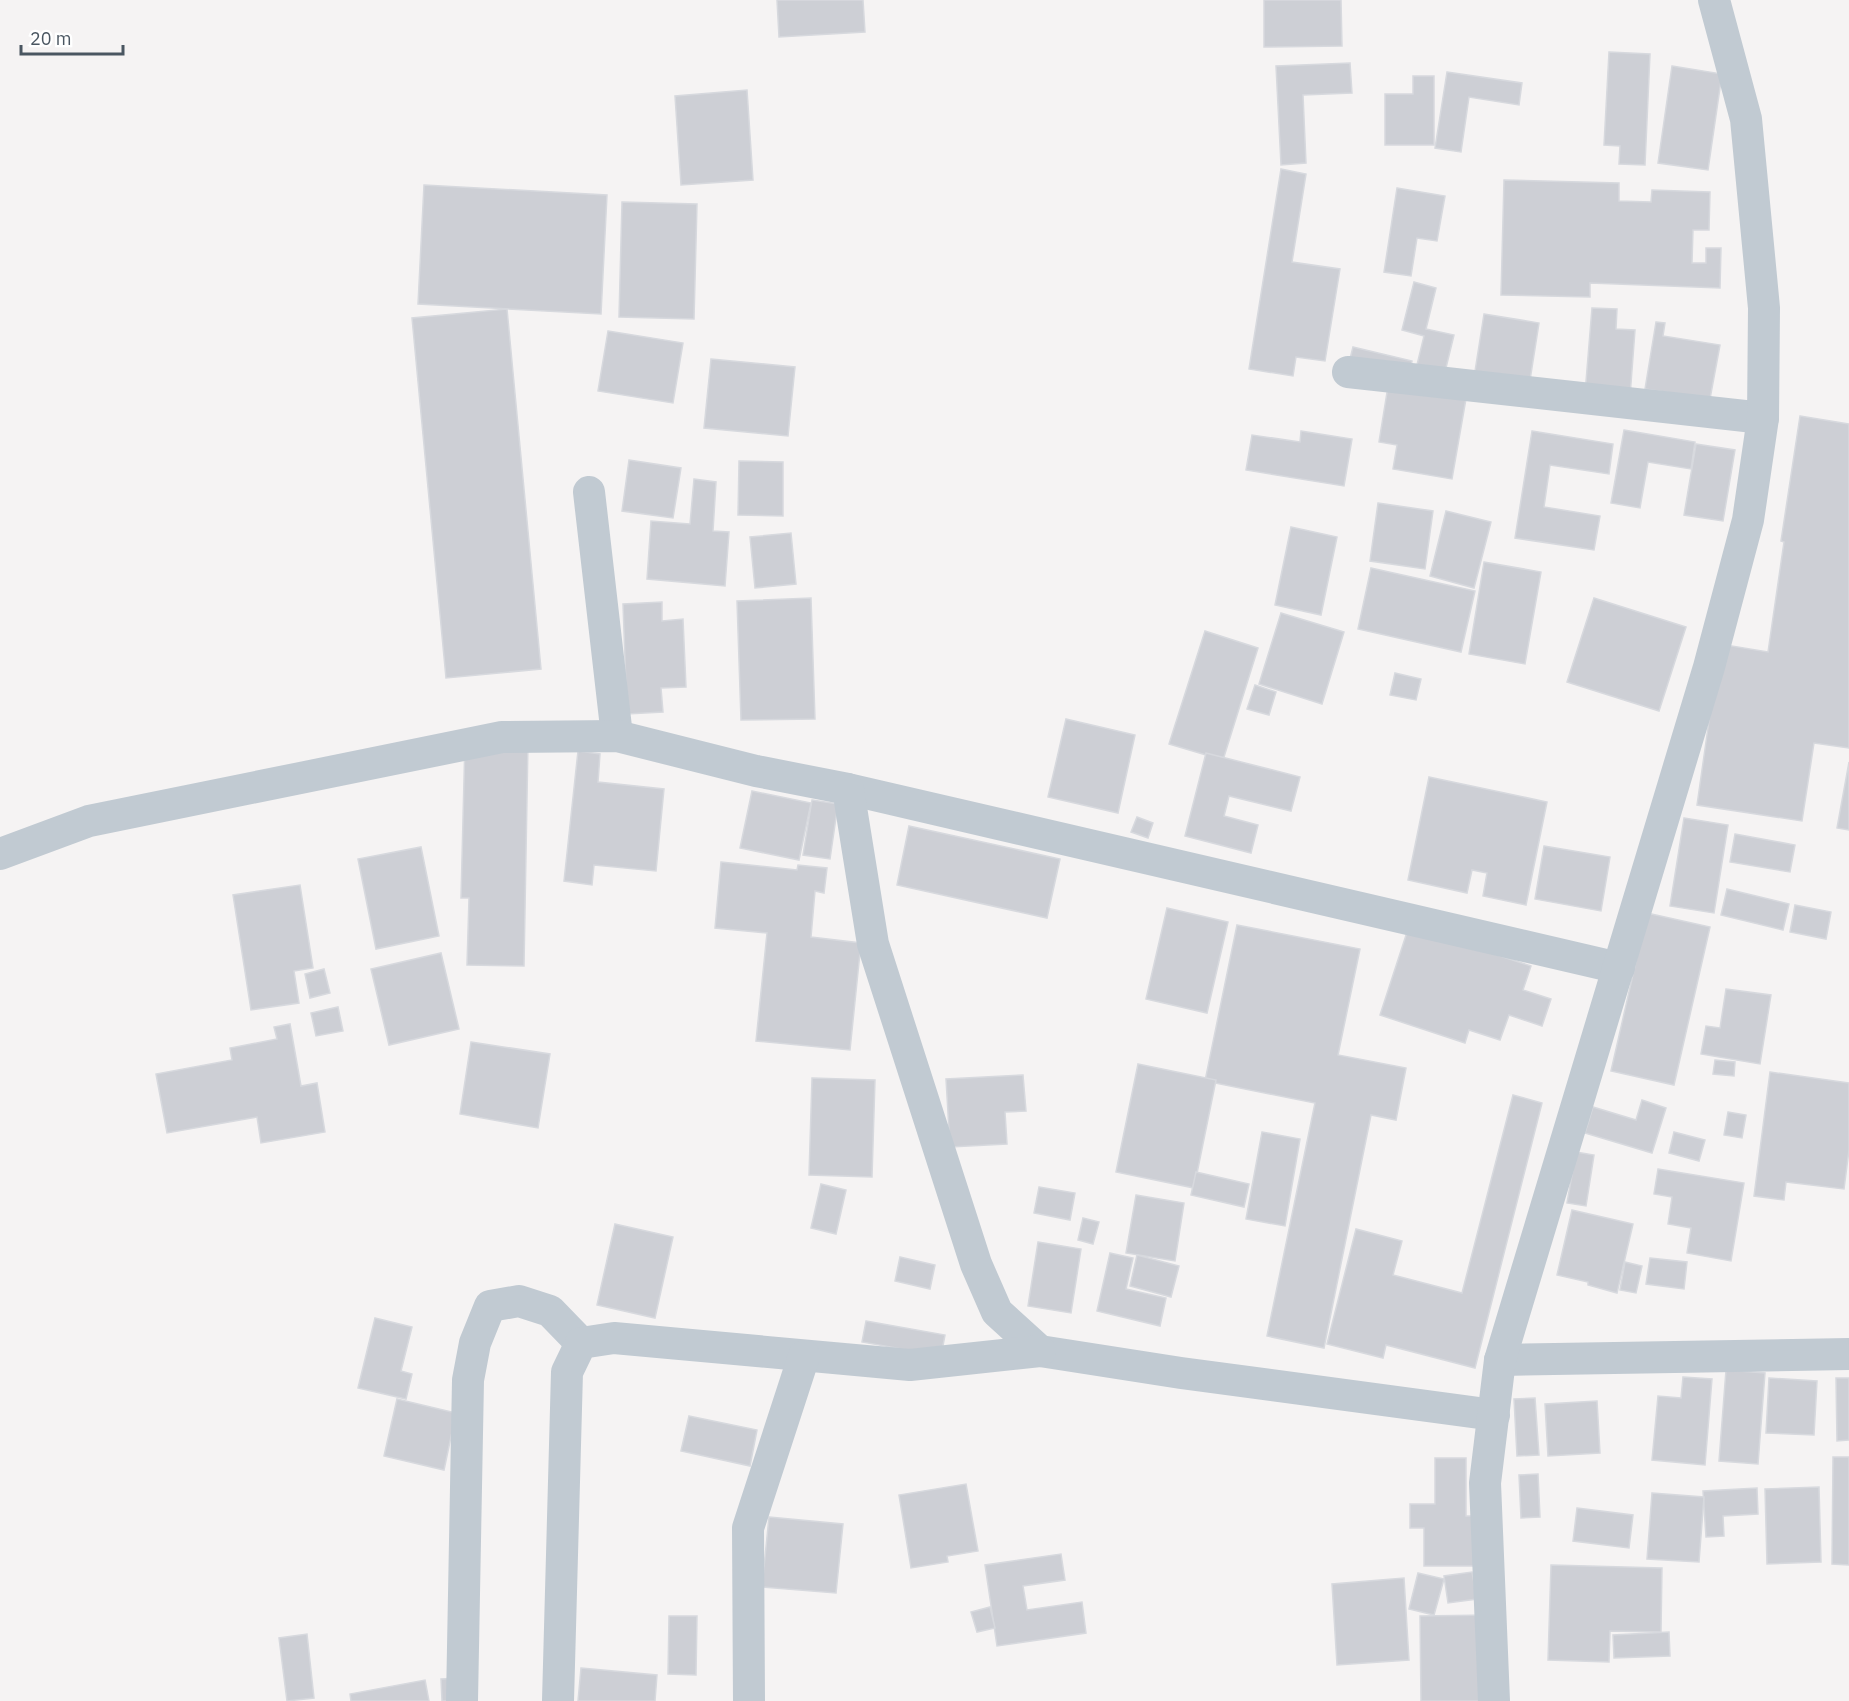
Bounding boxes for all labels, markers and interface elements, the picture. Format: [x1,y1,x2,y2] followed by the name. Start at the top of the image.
[21,18,123,56] scale bar
[30,27,72,50] text: 20 m

